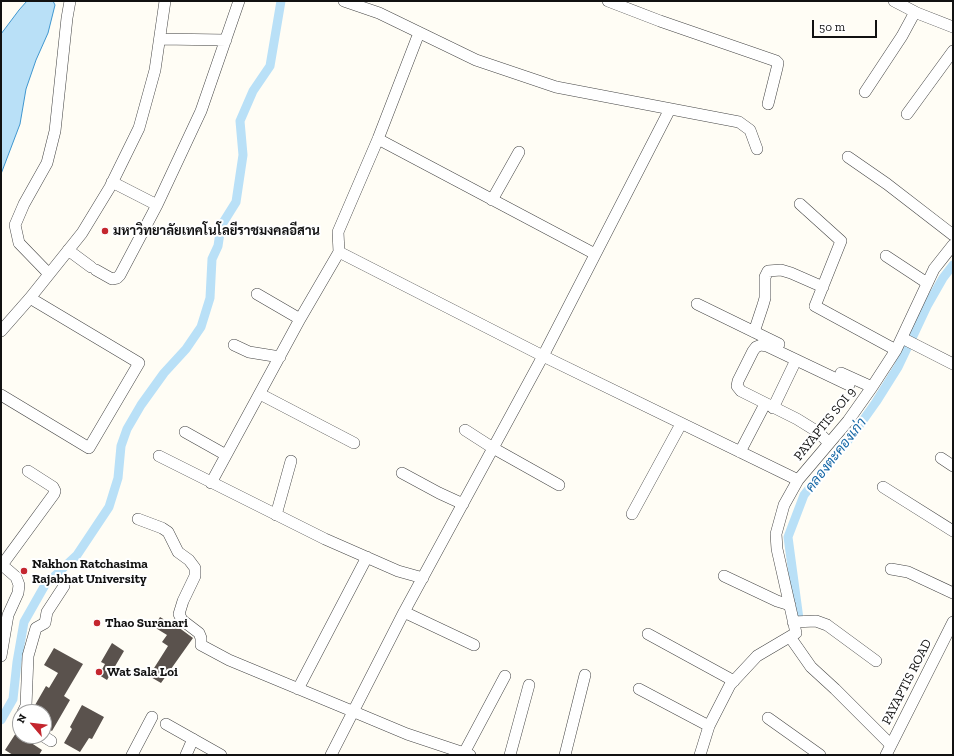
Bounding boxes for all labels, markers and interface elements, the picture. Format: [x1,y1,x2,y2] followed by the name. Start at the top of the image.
[814,12,879,38] scale bar
[819,20,845,34] text: 50 m
[113,223,320,239] place label: มหาวิทยาลัยเทคโนโลยีราชมงคลอีสาน
[100,226,110,236] marker: มหาวิทยาลัยเทคโนโลยีราชมงคลอีสาน
[791,384,859,464] street label: PAYAPTIS SOI 9
[802,415,870,495] water label: คลองตะคองเก่า
[32,556,148,587] place label: Nakhon Ratchasima Rajabhat University
[19,566,29,576] marker: Nakhon Ratchasima Rajabhat University
[105,615,188,631] place label: Thao Suranari
[92,618,102,628] marker: Thao Suranari
[879,637,935,727] street label: PAYAPTIS ROAD
[107,664,178,680] place label: Wat Sala Loi
[94,667,104,677] marker: Wat Sala Loi
[12,704,52,744] north arrow
[14,712,30,725] text: N

